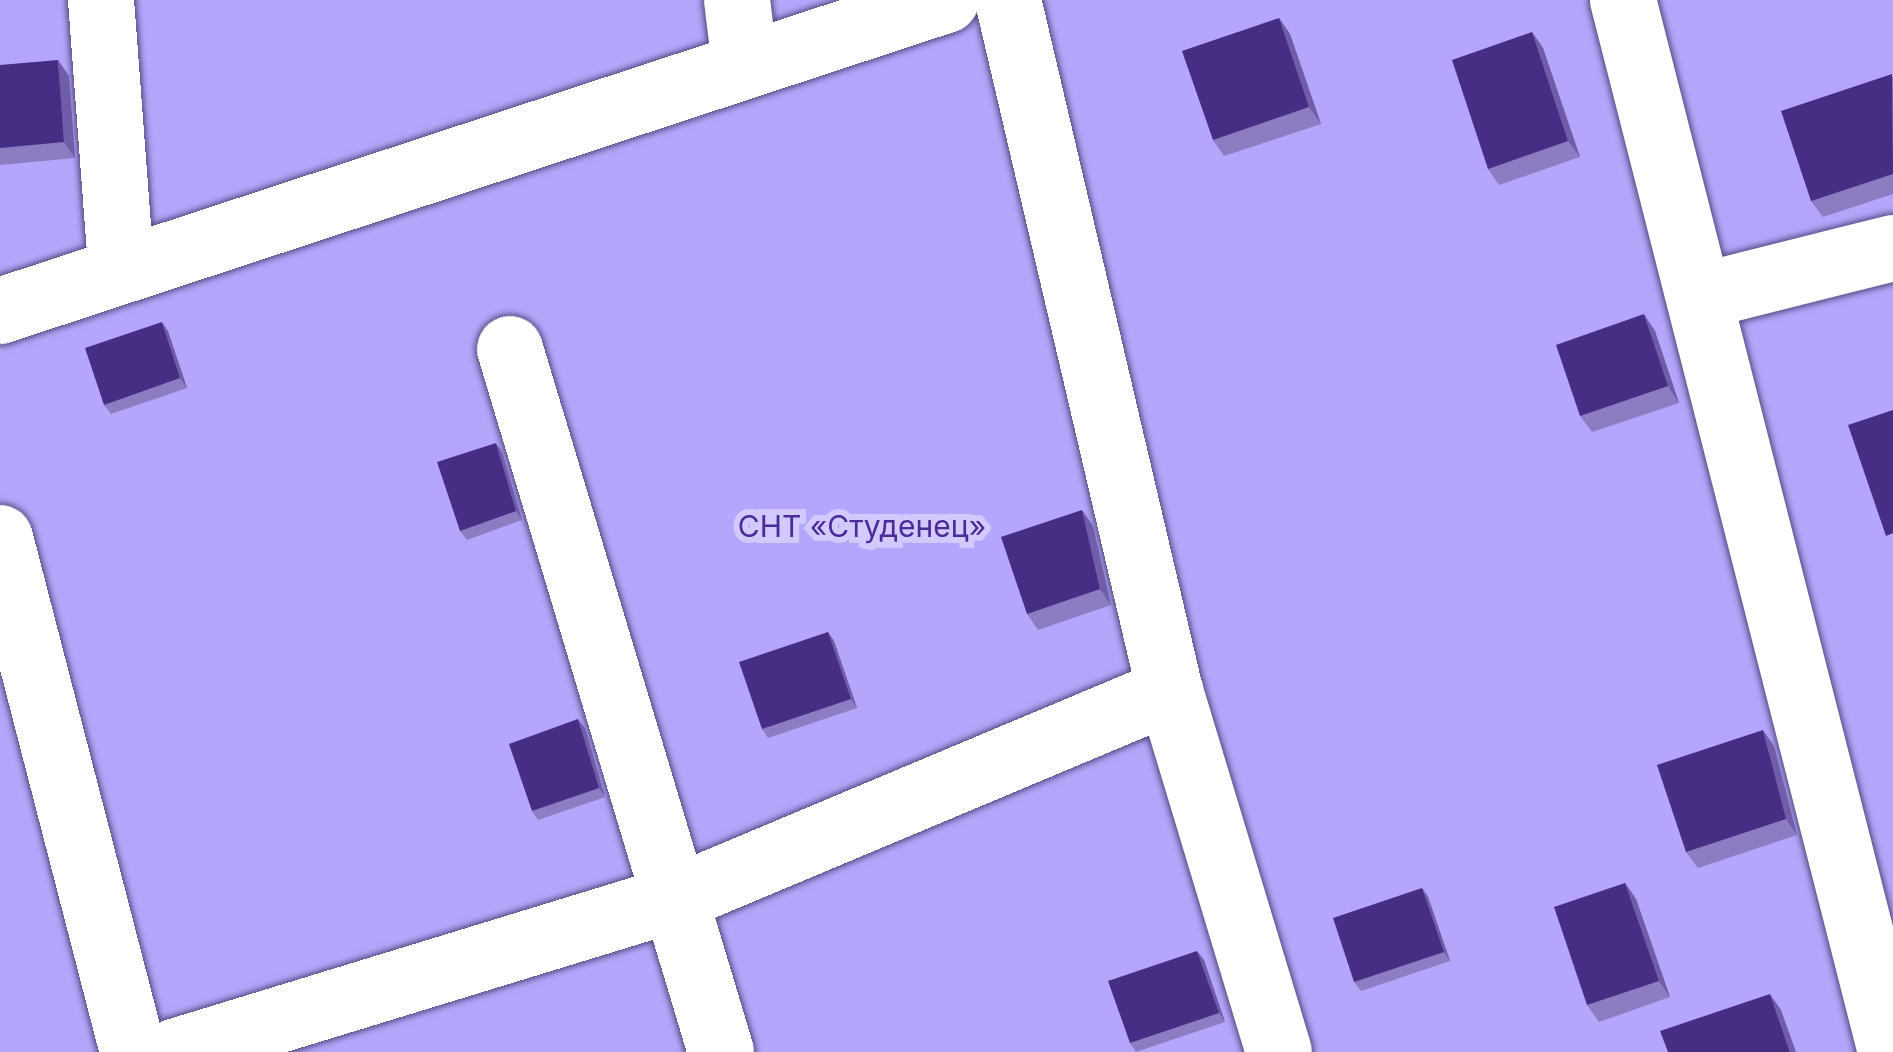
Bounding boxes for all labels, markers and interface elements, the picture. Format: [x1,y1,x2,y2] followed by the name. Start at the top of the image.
[738,508,986,544] park label: СНТ «Студенец»

